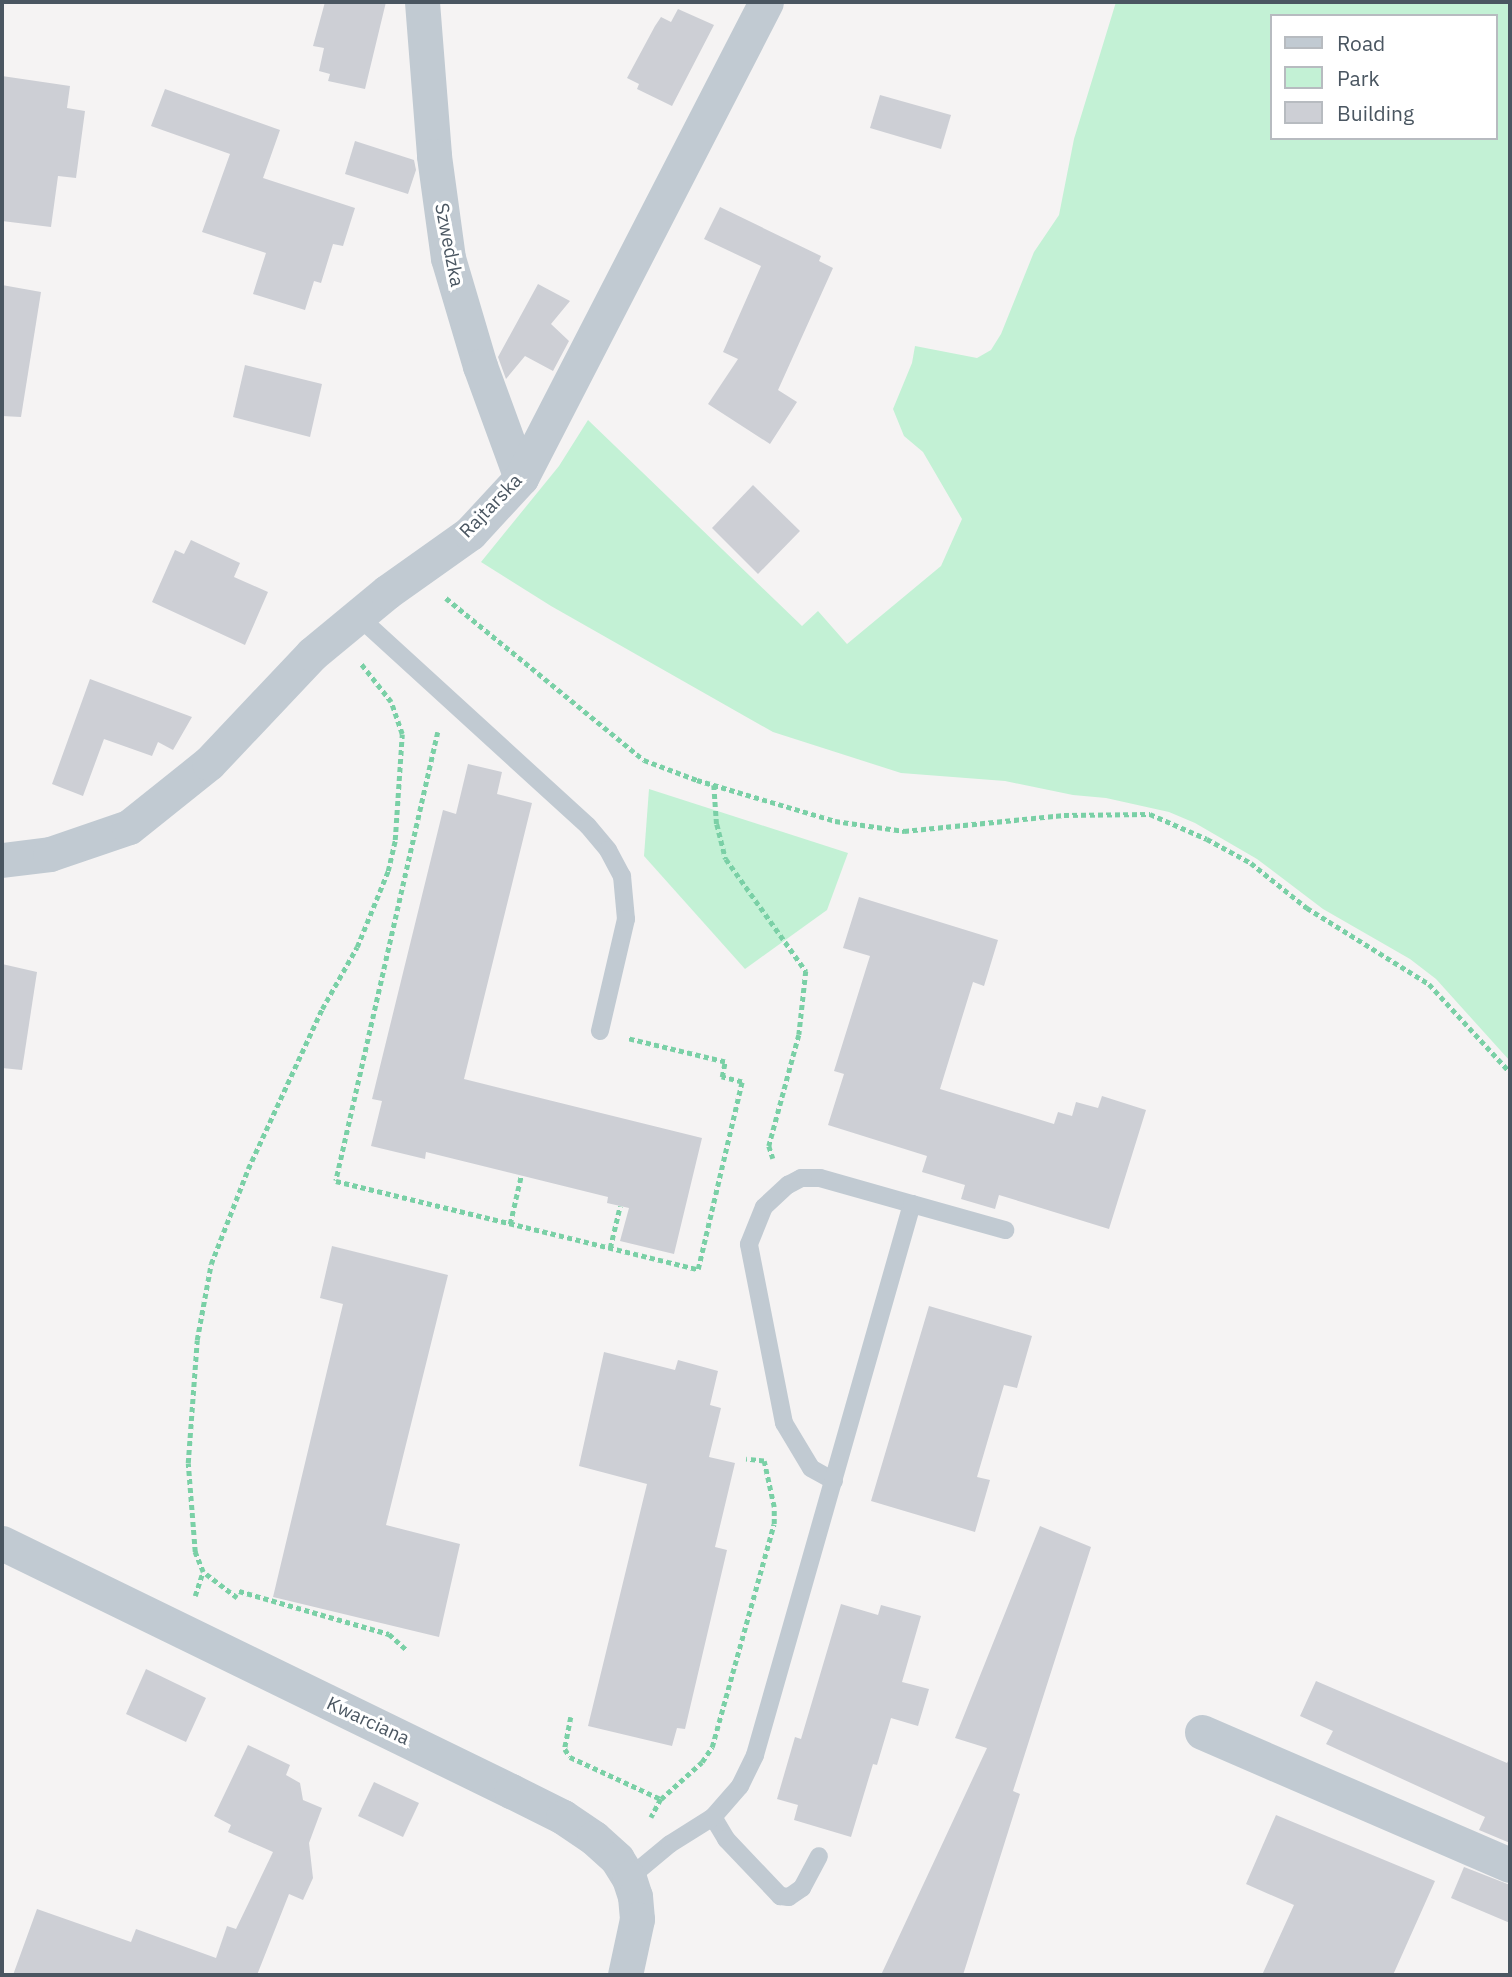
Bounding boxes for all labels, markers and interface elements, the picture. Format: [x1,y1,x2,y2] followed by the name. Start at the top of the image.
[1270,14,1498,140] legend
[1337,29,1385,57] text: Road
[1337,64,1380,92] text: Park
[1337,99,1414,127] text: Building
[430,201,468,289] street label: Szwedzka
[455,469,527,543] street label: Rajtarska
[323,1692,413,1750] street label: Kwarciana

